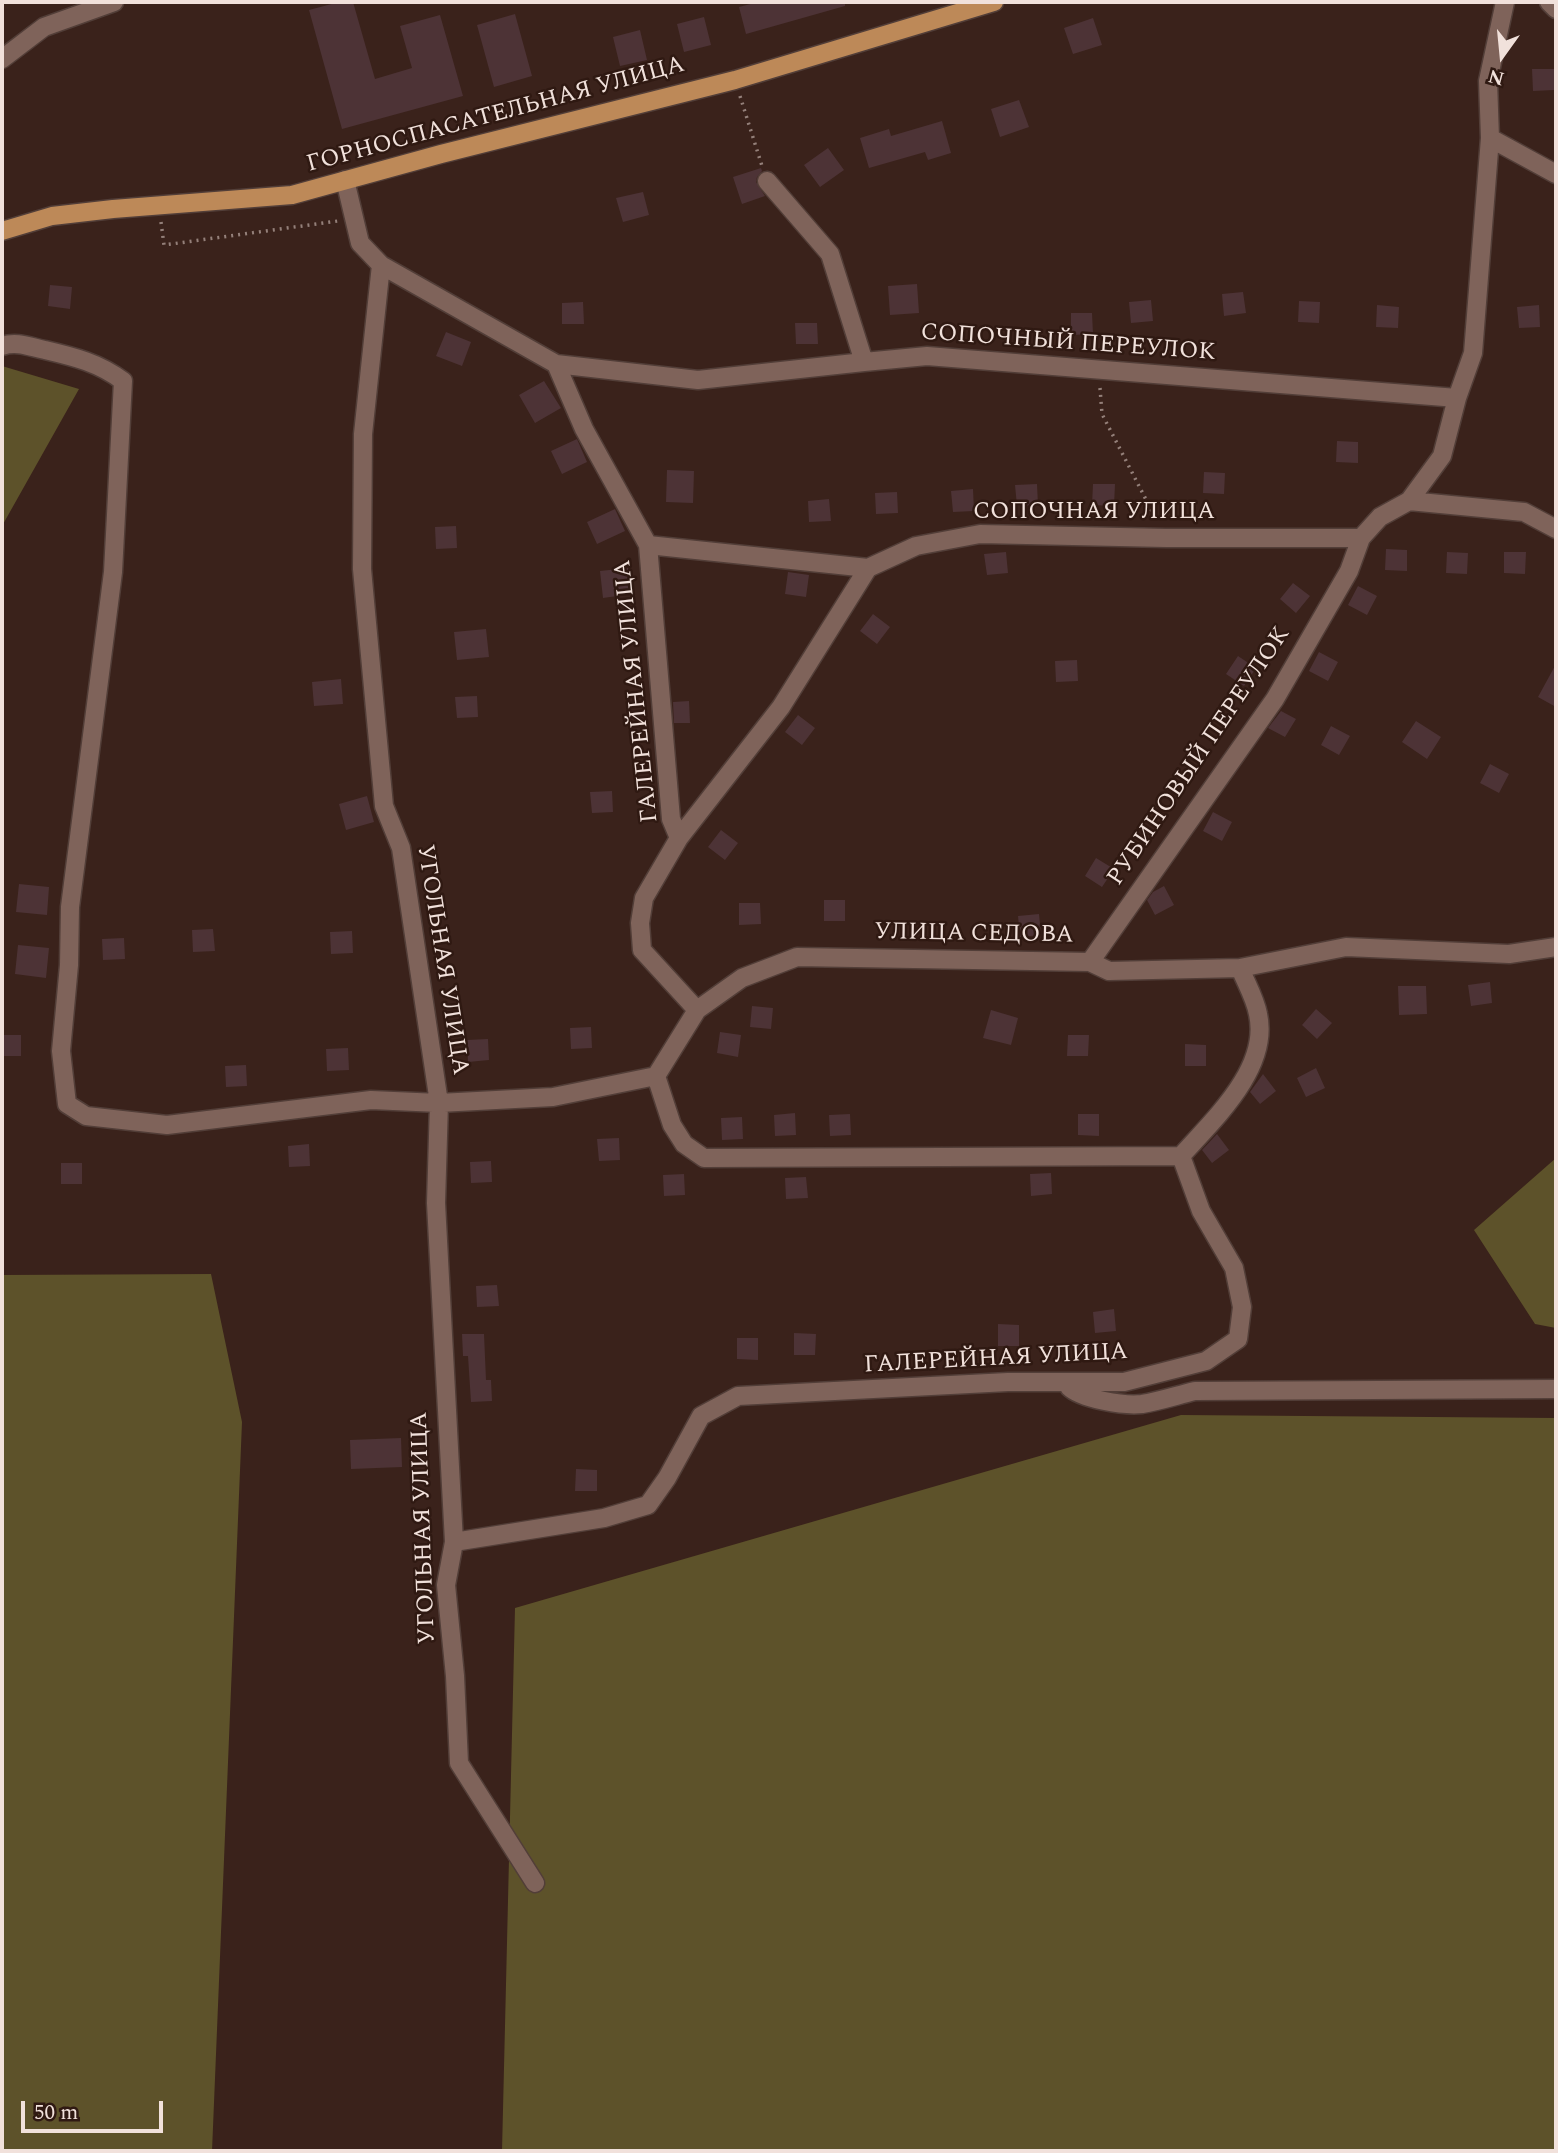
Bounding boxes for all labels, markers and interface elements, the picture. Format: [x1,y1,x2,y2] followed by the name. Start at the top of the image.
[1467,21,1537,91] north arrow
[304,52,688,180] street label: ГОРНОСПАСАТЕЛЬНАЯ УЛИЦА
[1485,61,1508,93] text: N
[920,319,1216,369] street label: СОПОЧНЫЙ ПЕРЕУЛОК
[973,499,1215,527] street label: СОПОЧНАЯ УЛИЦА
[610,558,666,824] street label: ГАЛЕРЕЙНАЯ УЛИЦА
[1103,622,1297,892] street label: РУБИНОВЫЙ ПЕРЕУЛОК
[409,843,473,1077] street label: УГОЛЬНАЯ УЛИЦА
[874,919,1074,951] street label: УЛИЦА СЕДОВА
[863,1339,1129,1381] street label: ГАЛЕРЕЙНАЯ УЛИЦА
[407,1411,443,1645] street label: УГОЛЬНАЯ УЛИЦА
[24,2086,166,2130] scale bar
[34,2097,78,2129] text: 50 m

